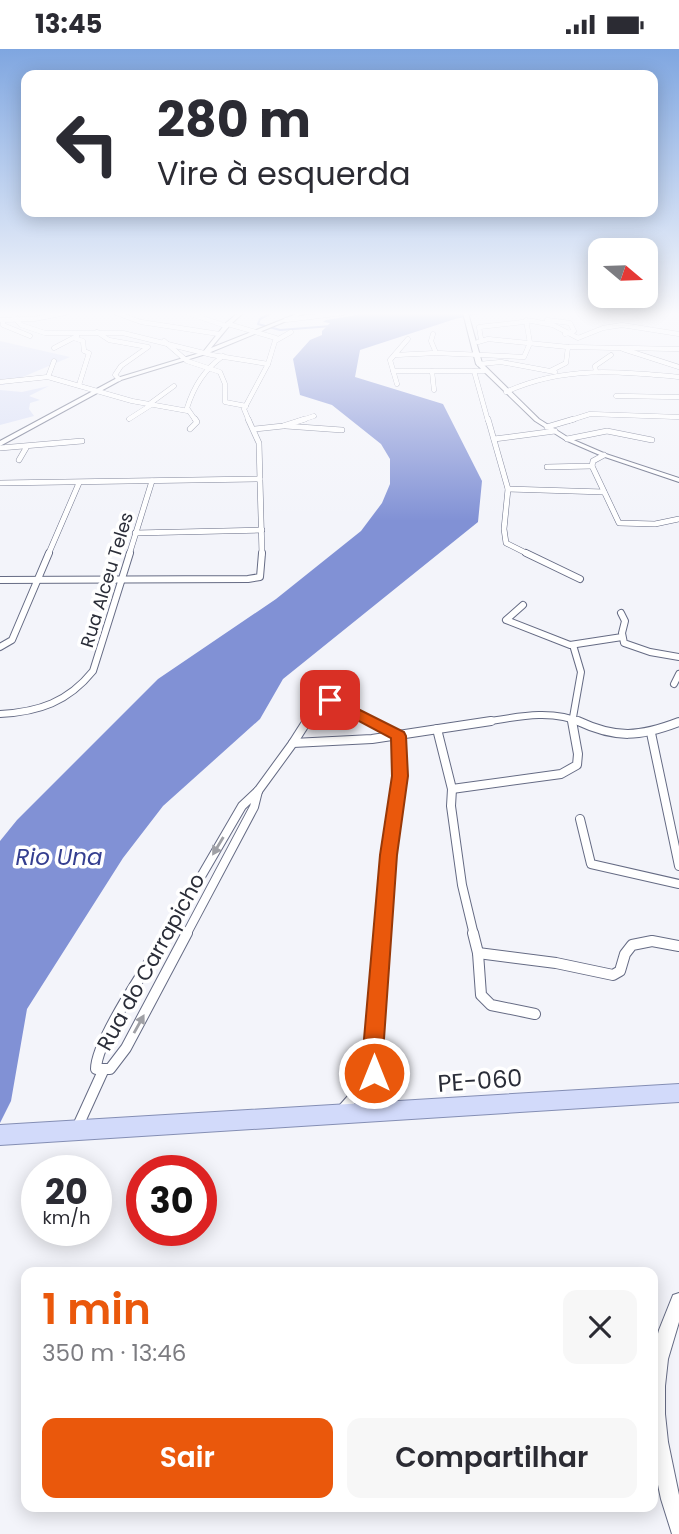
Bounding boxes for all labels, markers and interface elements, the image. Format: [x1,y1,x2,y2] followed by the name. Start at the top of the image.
[35,6,102,42] text: 13:45
[157,86,311,154] text: 280 m
[42,98,133,189] icon: left
[157,151,411,196] text: Vire à esquerda
[588,238,658,308] north arrow
[588,238,658,308] map controls
[74,509,139,651] street label: Rua Alceu Teles
[300,670,360,730] pin
[311,681,349,719] icon: arrive
[212,836,225,855] one-way arrow
[15,841,103,873] water label: Rio Una
[90,868,211,1056] street label: Rua do Carrapicho
[133,1015,145,1034] one-way arrow
[337,1036,411,1110] position arrow
[437,1061,523,1100] street label: PE-060
[126,1155,217,1246] speed limit sign: 30
[45,1167,88,1216] text: 20
[43,1205,90,1230] text: km/h
[42,1280,151,1339] text: 1 min
[563,1290,637,1364] button: close
[42,1337,186,1369] text: 350 m · 13:46
[42,1418,333,1498] button: Sair
[347,1418,637,1498] button: Compartilhar

